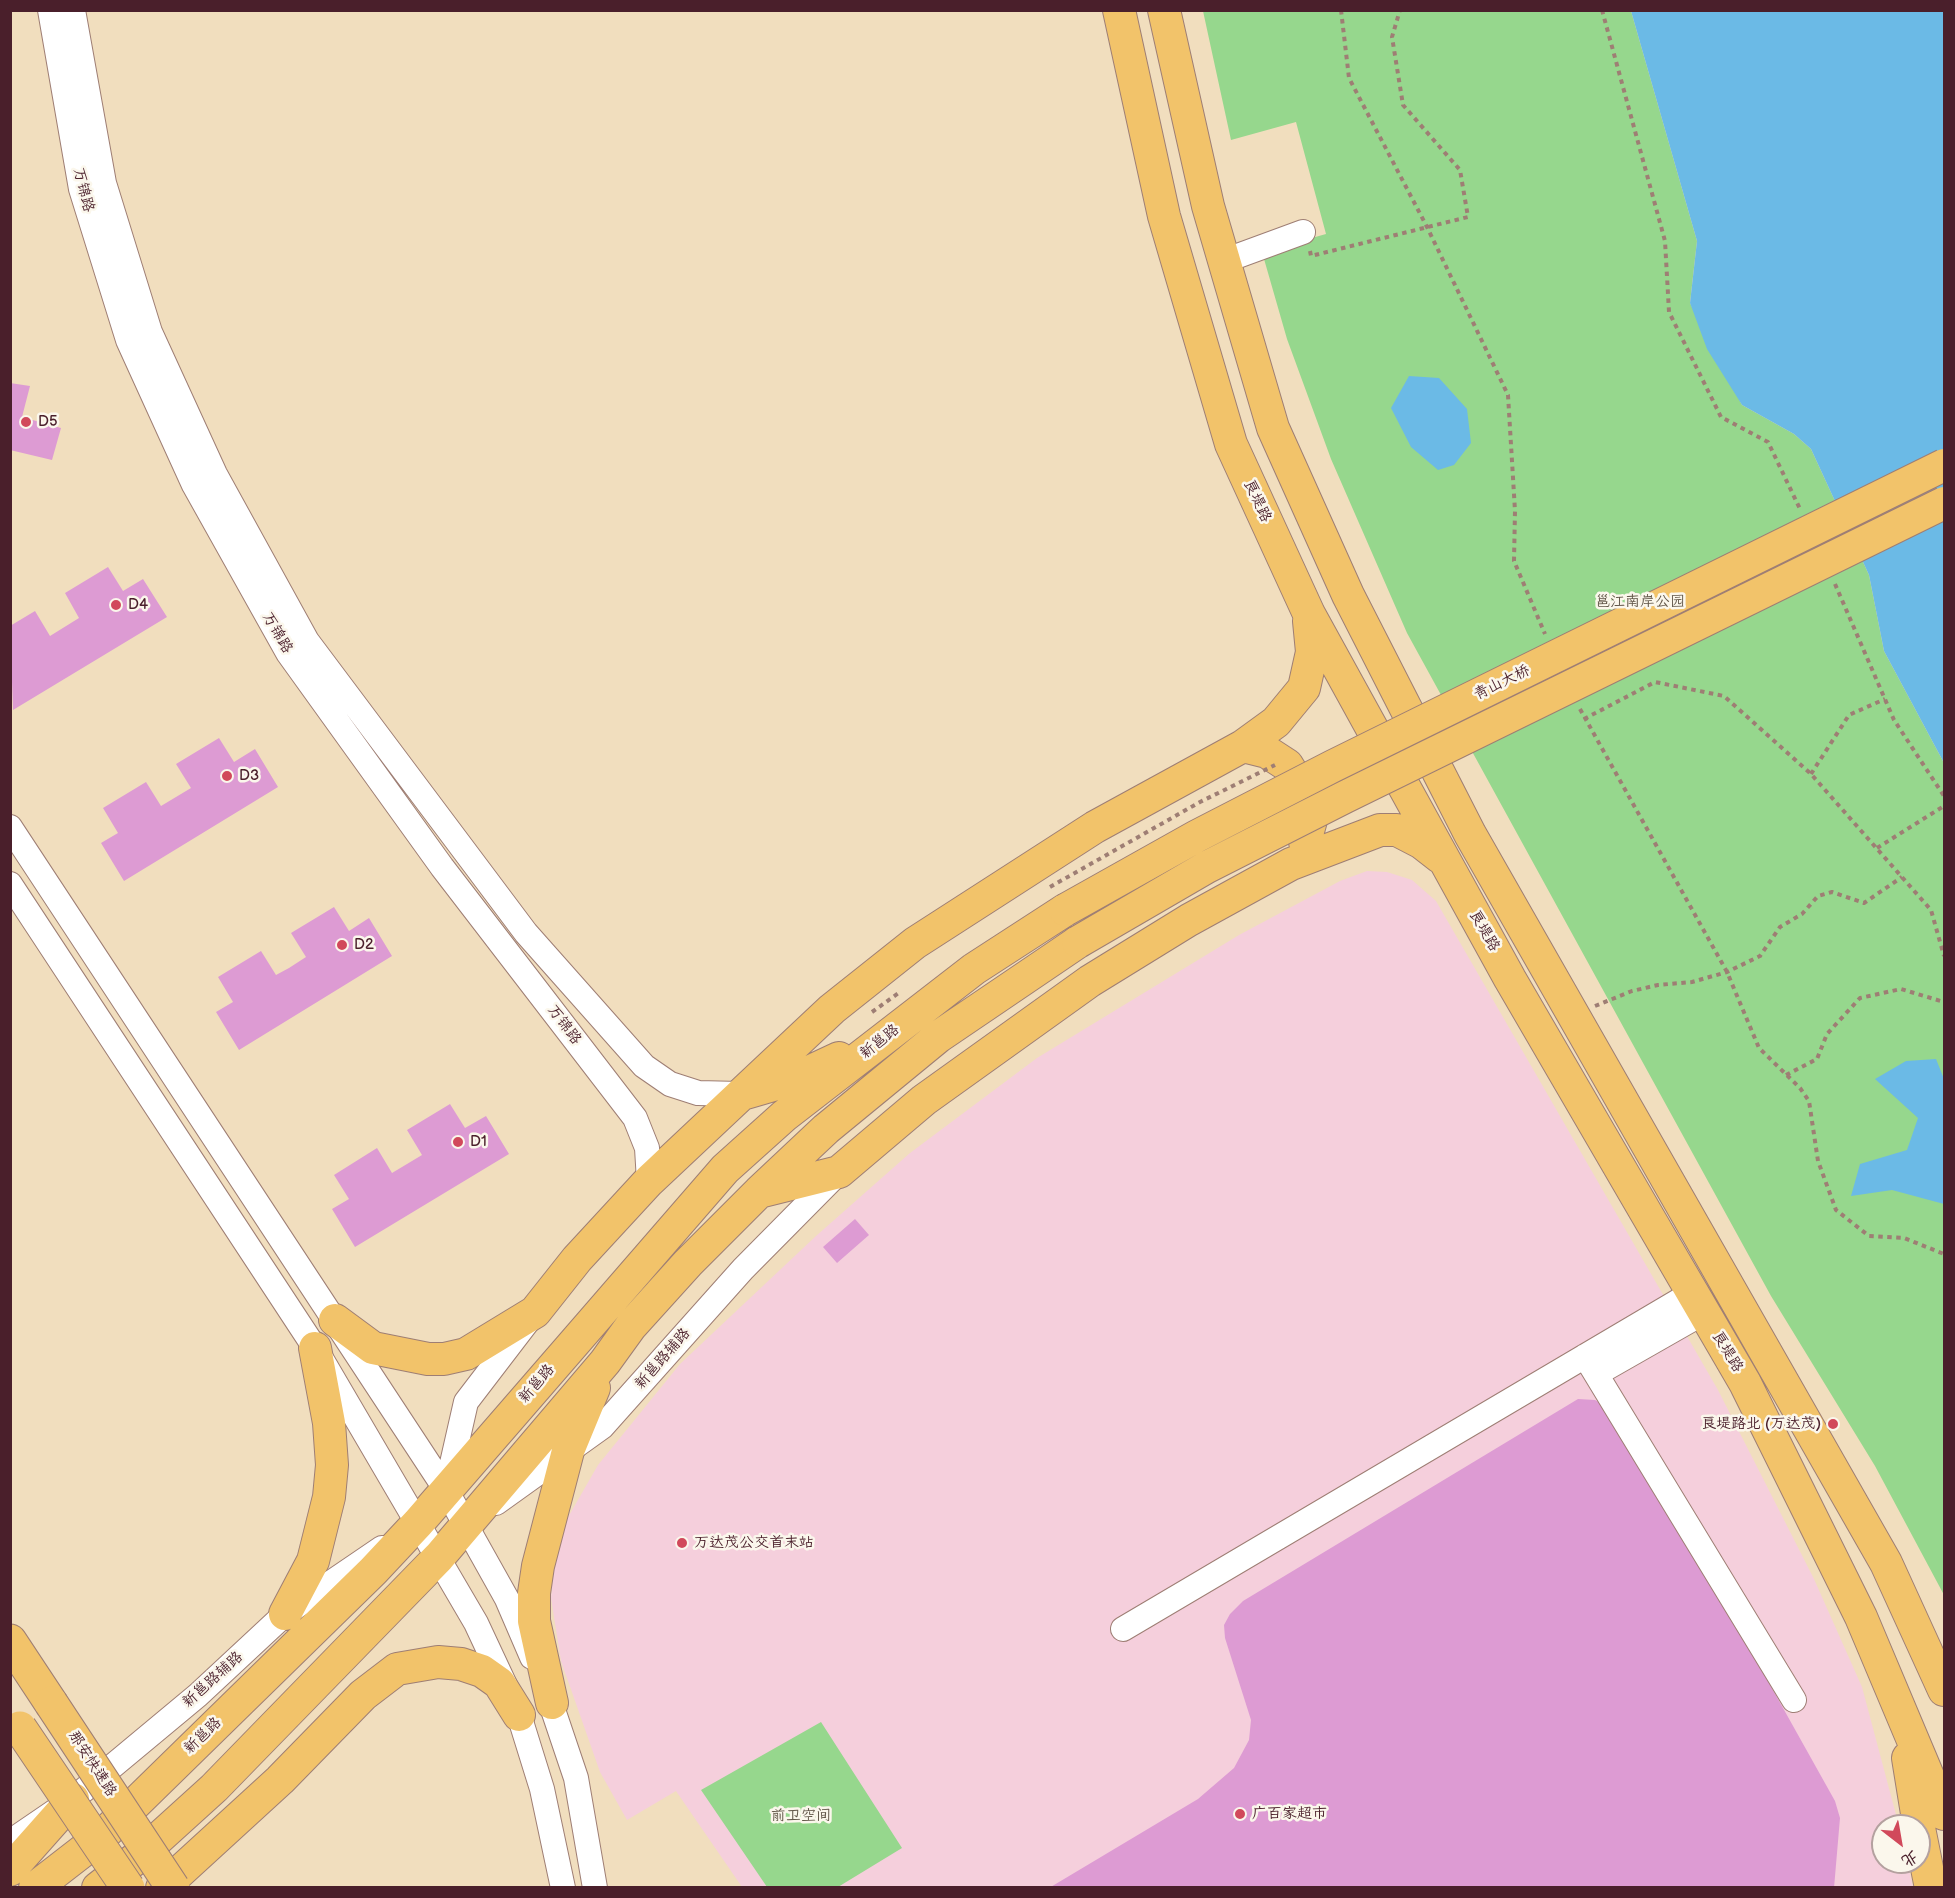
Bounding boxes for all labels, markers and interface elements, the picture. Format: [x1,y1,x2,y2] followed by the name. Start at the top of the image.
[69,166,97,214] street label: 万锦路
[38,413,58,431] place label: D5
[19,415,33,429] marker: D5
[1239,477,1275,525] street label: 良堤路
[1595,593,1685,611] park label: 邕江南岸公园
[128,596,148,614] place label: D4
[109,598,123,612] marker: D4
[258,609,296,657] street label: 万锦路
[1471,662,1533,704] street label: 青山大桥
[239,767,259,785] place label: D3
[220,769,234,783] marker: D3
[1465,907,1503,955] street label: 良堤路
[354,936,374,954] place label: D2
[335,938,349,952] marker: D2
[543,1002,585,1048] street label: 万锦路
[857,1021,903,1063] street label: 新邕路
[470,1133,487,1151] place label: D1
[451,1135,465,1149] marker: D1
[632,1325,694,1393] street label: 新邕路辅路
[1708,1328,1746,1376] street label: 良堤路
[515,1361,559,1407] street label: 新邕路
[1701,1415,1821,1433] place label: 良堤路北 (万达茂)
[1826,1417,1840,1431] marker: 良堤路北 (万达茂)
[694,1534,814,1552] place label: 万达茂公交首末站
[675,1536,689,1550] marker: 万达茂公交首末站
[179,1648,247,1712] street label: 新邕路辅路
[181,1714,225,1758] street label: 新邕路
[64,1728,120,1800] street label: 那安快速路
[1252,1805,1327,1823] place label: 广百家超市
[771,1807,831,1825] park label: 前卫空间
[1233,1807,1247,1821] marker: 广百家超市
[1871,1814,1931,1874] north arrow
[1898,1846,1921,1870] text: 北

